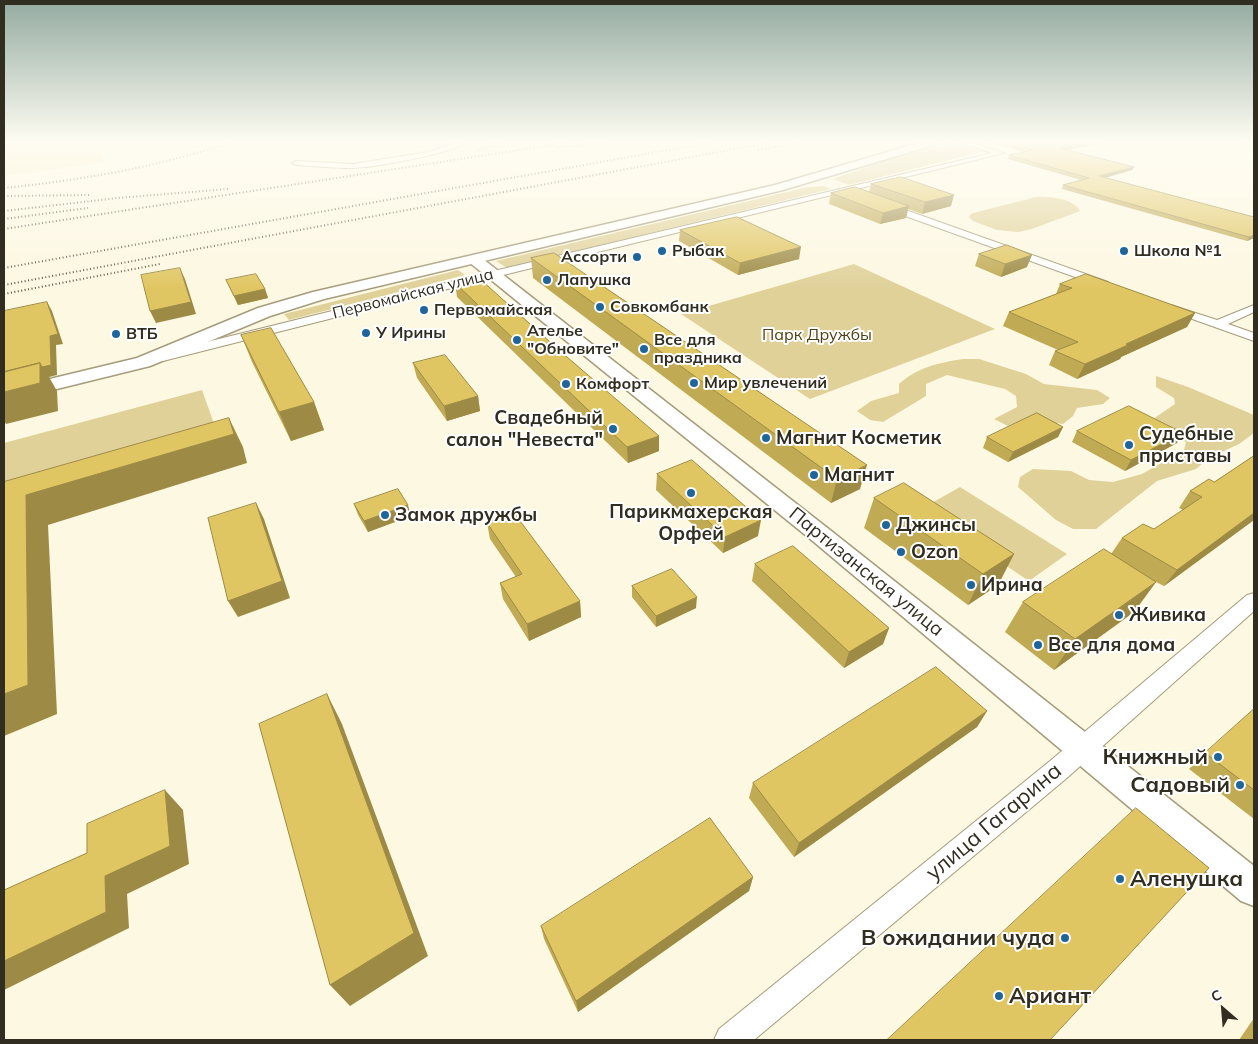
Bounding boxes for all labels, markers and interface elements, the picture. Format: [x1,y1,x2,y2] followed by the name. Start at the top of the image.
[672,241,724,261] place label: Рыбак
[1134,241,1222,261] place label: Школа №1
[656,245,668,257] marker: Рыбак
[1118,245,1130,257] marker: Школа №1
[561,247,627,267] place label: Ассорти
[631,251,643,263] marker: Ассорти
[331,265,495,323] street label: Первомайская улица
[557,270,631,290] place label: Лапушка
[541,274,553,286] marker: Лапушка
[610,297,709,317] place label: Совкомбанк
[434,300,552,320] place label: Первомайская
[594,301,606,313] marker: Совкомбанк
[418,304,430,316] marker: Первомайская
[527,321,619,359] place label: Ателье "Обновите"
[376,323,446,343] place label: У Ирины
[126,324,158,344] place label: ВТБ
[762,325,872,345] park label: Парк Дружбы
[360,327,372,339] marker: У Ирины
[110,328,122,340] marker: ВТБ
[654,330,742,368] place label: Все для праздника
[511,334,523,346] marker: Ателье "Обновите"
[638,343,650,355] marker: Все для праздника
[704,373,827,393] place label: Мир увлечений
[576,374,649,394] place label: Комфорт
[688,377,700,389] marker: Мир увлечений
[560,378,572,390] marker: Комфорт
[446,407,603,451] place label: Свадебный салон "Невеста"
[607,423,619,435] marker: Свадебный салон "Невеста"
[1139,423,1234,467] place label: Судебные приставы
[776,427,941,449] place label: Магнит Косметик
[760,432,772,444] marker: Магнит Косметик
[1123,439,1135,451] marker: Судебные приставы
[824,464,894,486] place label: Магнит
[808,469,820,481] marker: Магнит
[685,487,697,499] marker: Парикмахерская Орфей
[609,501,773,545] place label: Парикмахерская Орфей
[784,503,948,641] street label: Партизанская улица
[395,504,537,526] place label: Замок дружбы
[379,509,391,521] marker: Замок дружбы
[896,514,976,536] place label: Джинсы
[880,519,892,531] marker: Джинсы
[911,541,958,563] place label: Ozon
[895,546,907,558] marker: Ozon
[981,574,1043,596] place label: Ирина
[965,579,977,591] marker: Ирина
[1129,604,1206,626] place label: Живика
[1113,609,1125,621] marker: Живика
[1048,634,1175,656] place label: Все для дома
[1032,639,1044,651] marker: Все для дома
[1103,744,1208,770] place label: Книжный
[1212,751,1224,763] marker: Книжный
[921,758,1067,886] street label: улица Гагарина
[1130,772,1230,798] place label: Садовый
[1234,779,1246,791] marker: Садовый
[1130,866,1243,892] place label: Аленушка
[1114,873,1126,885] marker: Аленушка
[861,925,1055,951] place label: В ожидании чуда
[1059,932,1071,944] marker: В ожидании чуда
[1009,983,1091,1009] place label: Ариант
[1198,984,1248,1034] north arrow
[1208,985,1225,1006] text: С
[993,990,1005,1002] marker: Ариант

